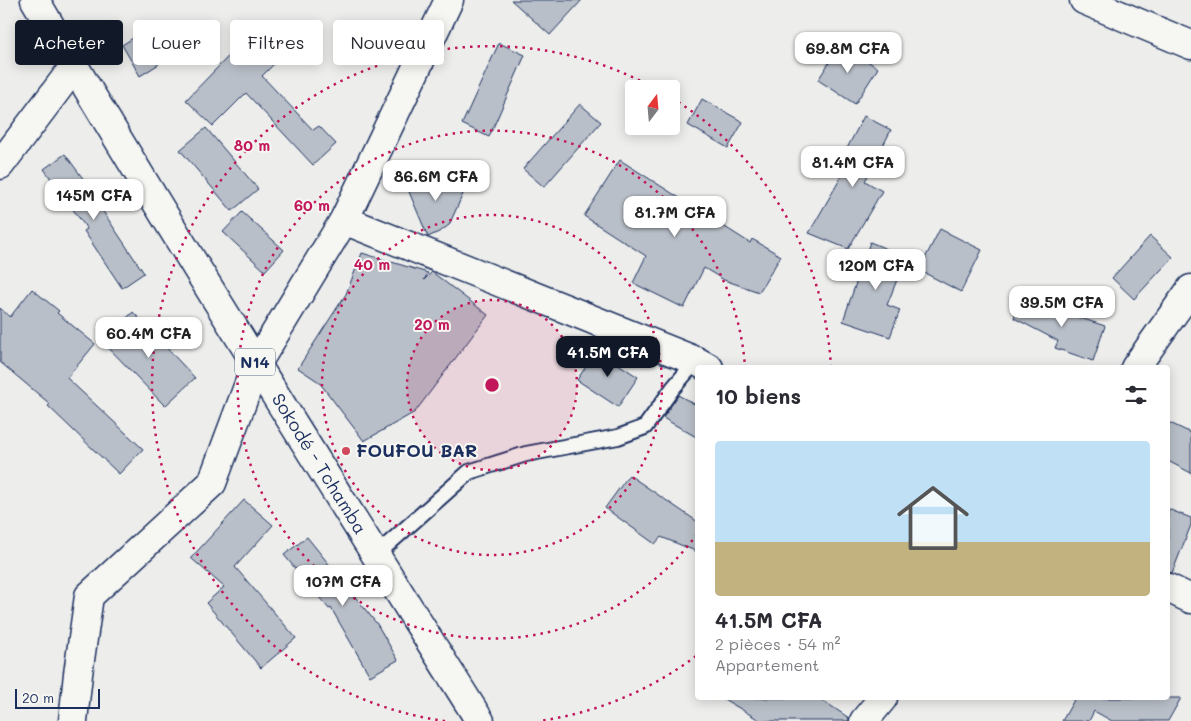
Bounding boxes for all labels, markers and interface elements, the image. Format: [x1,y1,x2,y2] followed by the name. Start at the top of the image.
[15,20,123,65] chip: Acheter
[133,20,220,65] chip: Louer
[230,20,323,65] chip: Filtres
[333,20,444,65] chip: Nouveau
[791,32,905,74] pin: 69.8M CFA
[806,37,890,58] text: 69.8M CFA
[625,80,680,135] north arrow
[625,80,680,135] map controls
[234,135,270,155] text: 80 m
[796,146,910,188] pin: 81.4M CFA
[812,151,894,172] text: 81.4M CFA
[379,160,493,202] pin: 86.6M CFA
[394,165,478,186] text: 86.6M CFA
[42,178,146,221] pin: 145M CFA
[56,184,132,205] text: 145M CFA
[294,195,330,215] text: 60 m
[618,196,732,238] pin: 81.7M CFA
[634,201,716,222] text: 81.7M CFA
[824,248,928,291] pin: 120M CFA
[354,254,390,274] text: 40 m
[838,254,914,275] text: 120M CFA
[1005,286,1119,328] pin: 39.5M CFA
[1020,291,1104,312] text: 39.5M CFA
[414,314,450,334] text: 20 m
[92,316,206,359] pin: 60.4M CFA
[106,322,192,343] text: 60.4M CFA
[551,336,665,378] pin: 41.5M CFA
[567,341,649,362] text: 41.5M CFA
[235,348,275,376] road number: N14
[483,376,501,394] centre of rings
[1122,381,1150,409] icon: filters
[715,382,801,409] text: 10 biens
[267,389,373,538] street label: Sokodé - Tchamba
[356,438,477,462] place label: FOUFOU BAR
[340,445,352,457] marker: FOUFOU BAR
[888,473,978,563] icon: home
[291,564,395,607] pin: 107M CFA
[305,570,381,591] text: 107M CFA
[715,606,822,633] text: 41.5M CFA
[715,633,841,654] text: 2 pièces · 54 m²
[715,654,819,675] text: Appartement
[15,686,100,709] scale bar
[22,688,54,707] text: 20 m

